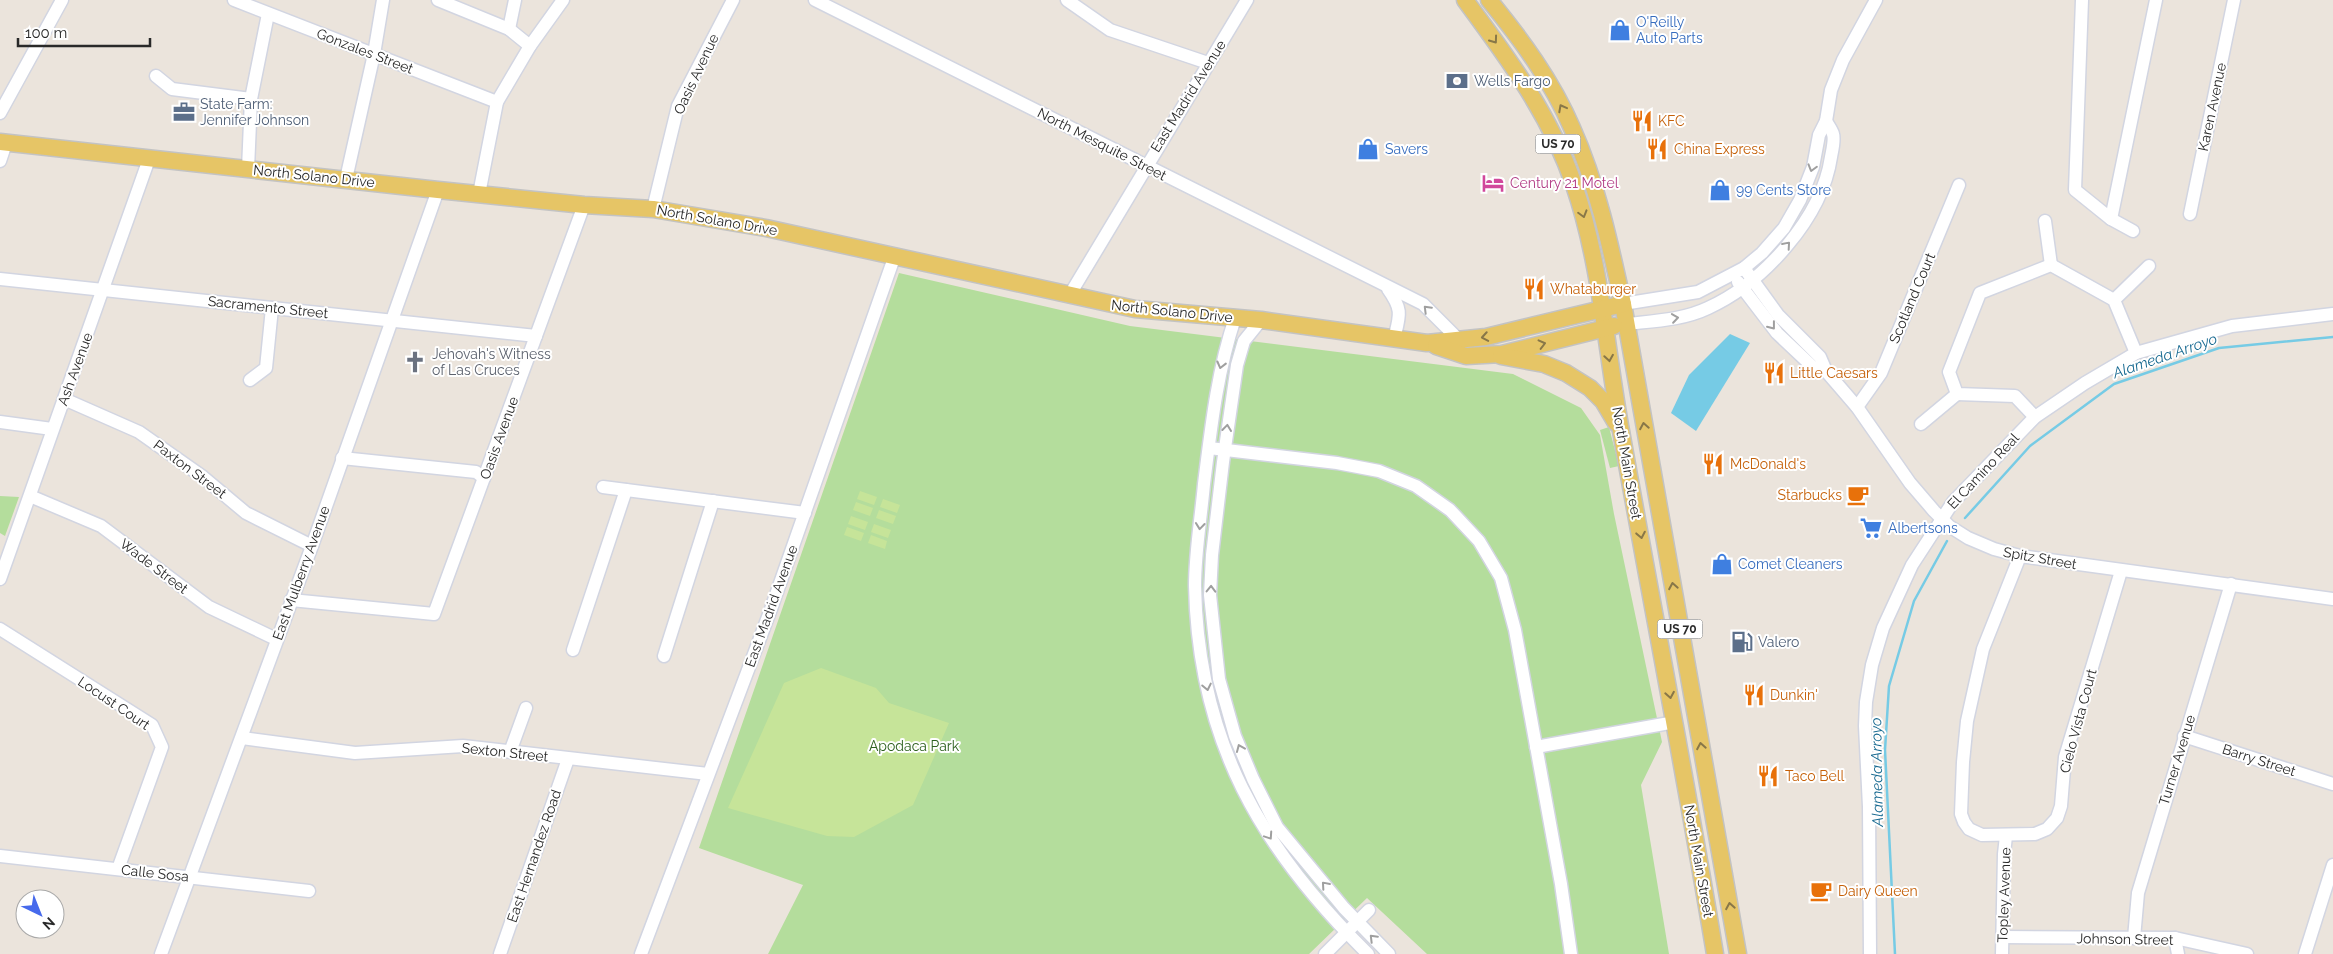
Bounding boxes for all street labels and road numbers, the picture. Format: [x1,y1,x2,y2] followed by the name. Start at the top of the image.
[314,25,416,77] street label: Gonzales Street
[670,31,722,117] street label: Oasis Avenue
[1147,37,1229,155] street label: East Madrid Avenue
[2195,61,2229,153] street label: Karen Avenue
[1035,104,1169,184] street label: North Mesquite Street
[1536,134,1580,154] road number: US 70
[252,162,376,190] street label: North Solano Drive
[655,202,779,238] street label: North Solano Drive
[1886,250,1938,346] street label: Scotland Court
[207,293,329,321] street label: Sacramento Street
[1110,297,1234,325] street label: North Solano Drive
[54,330,96,408] street label: Ash Avenue
[477,394,521,482] street label: Oasis Avenue
[1609,406,1645,521] street label: North Main Street
[1944,430,2022,512] street label: El Camino Real
[151,437,230,502] street label: Paxton Street
[269,504,333,642] street label: East Mulberry Avenue
[117,535,191,597] street label: Wade Street
[741,543,801,669] street label: East Madrid Avenue
[2002,544,2078,572] street label: Spitz Street
[1658,620,1702,638] road number: US 70
[2056,667,2100,775] street label: Cielo Vista Court
[75,673,153,733] street label: Locust Court
[2156,713,2198,807] street label: Turner Avenue
[461,739,549,765] street label: Sexton Street
[2220,741,2298,780] street label: Barry Street
[504,788,564,924] street label: East Hernandez Road
[1681,804,1717,919] street label: North Main Street
[1994,847,2014,943] street label: Topley Avenue
[120,861,190,885] street label: Calle Sosa
[2076,930,2174,948] street label: Johnson Street

